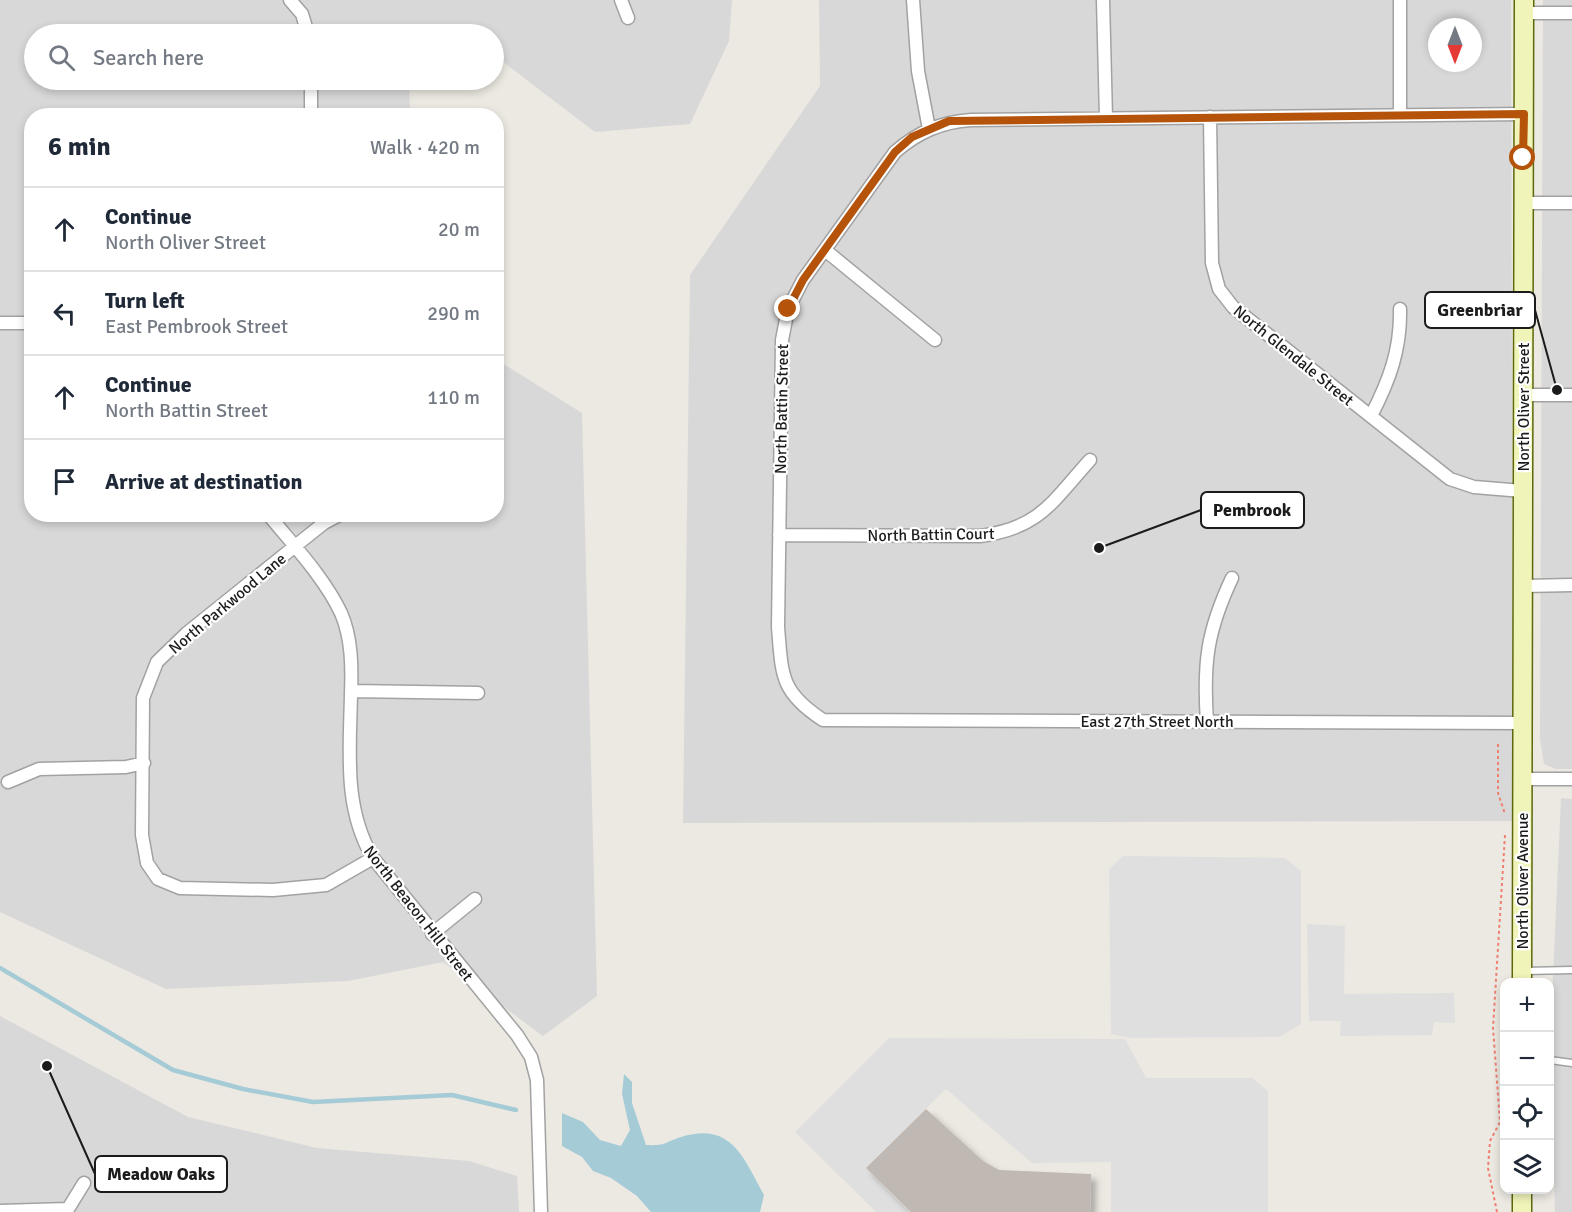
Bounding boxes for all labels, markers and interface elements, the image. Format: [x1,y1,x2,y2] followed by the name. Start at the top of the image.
[1428,18,1482,72] north arrow
[24,24,504,90] search box
[45,41,78,74] icon: search
[93,44,204,71] text: Search here
[48,131,111,163] text: 6 min
[370,135,480,160] text: Walk · 420 m
[1509,144,1535,170] route start
[105,203,192,230] text: Continue
[48,213,81,246] icon: ahead
[438,217,480,242] text: 20 m
[105,230,266,255] text: North Oliver Street
[105,287,185,314] text: Turn left
[1425,292,1535,328] callout: Greenbriar
[774,295,800,321] route end
[48,297,81,330] icon: left
[1437,299,1523,321] text: Greenbriar
[427,301,480,326] text: 290 m
[1229,301,1358,411] street label: North Glendale Street
[105,314,288,339] text: East Pembrook Street
[1514,342,1534,471] street label: North Oliver Street
[771,343,793,474] street label: North Battin Street
[105,371,192,398] text: Continue
[48,381,81,414] icon: ahead
[427,385,480,410] text: 110 m
[105,398,268,423] text: North Battin Street
[48,465,81,498] icon: arrive
[105,468,302,495] text: Arrive at destination
[1201,492,1304,528] callout: Pembrook
[1213,499,1292,521] text: Pembrook
[867,524,995,546] street label: North Battin Court
[165,549,290,659] street label: North Parkwood Lane
[1080,712,1234,732] street label: East 27th Street North
[1513,812,1533,950] street label: North Oliver Avenue
[359,842,478,986] street label: North Beacon Hill Street
[1500,978,1554,1194] map controls
[1500,978,1554,1032] button: +
[1500,1032,1554,1086] button: −
[1500,1086,1554,1140] button: locate
[1500,1140,1554,1194] button: layers
[95,1156,227,1192] callout: Meadow Oaks
[107,1163,215,1185] text: Meadow Oaks

